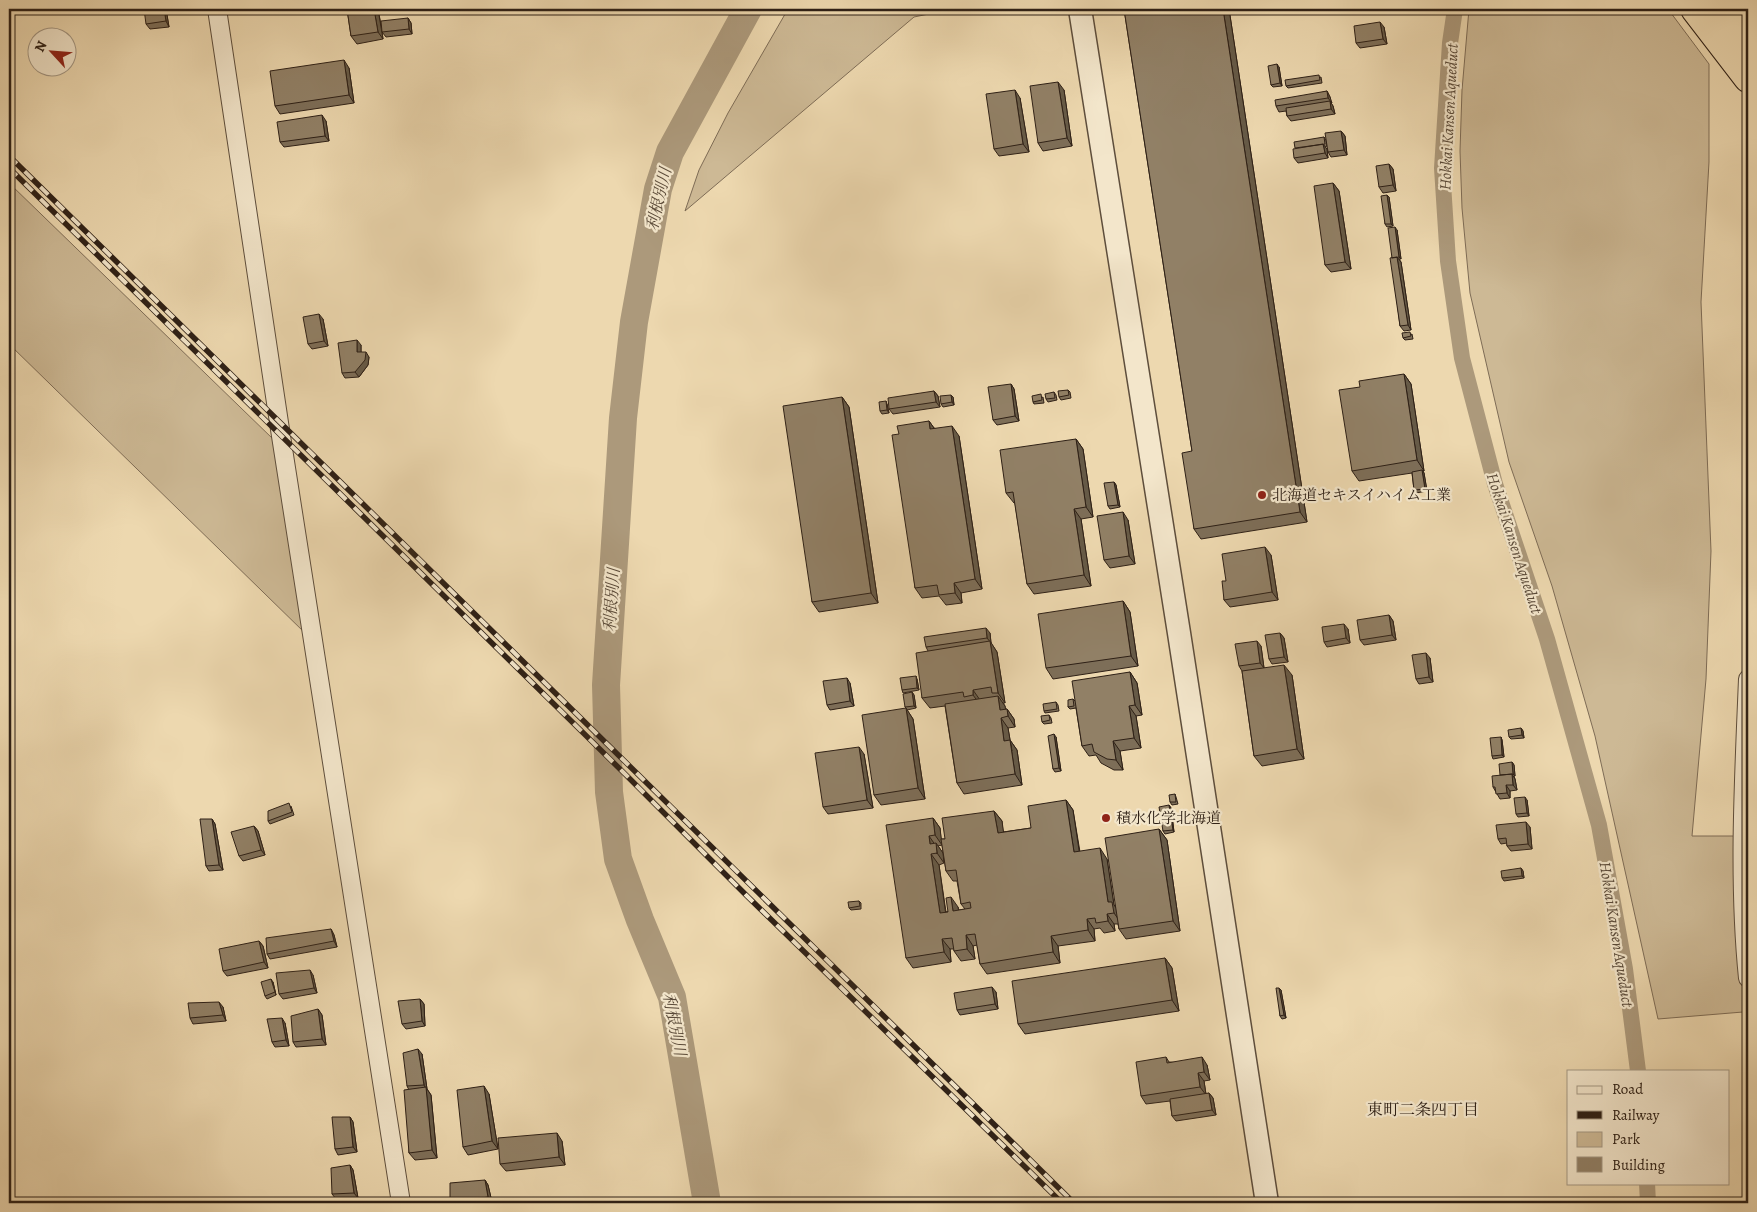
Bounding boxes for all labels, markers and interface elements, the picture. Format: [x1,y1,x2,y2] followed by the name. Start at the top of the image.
[28,28,78,78] north arrow
[30,38,52,55] text: N
[1434,42,1464,191] water label: Hokkai Kansen Aqueduct
[641,164,677,233] water label: 利根別川
[1481,470,1548,618] water label: Hokkai Kansen Aqueduct
[1272,485,1451,505] place label: 北海道セキスイハイム工業
[1256,489,1268,501] marker: 北海道セキスイハイム工業
[599,565,625,633] water label: 利根別川
[1116,808,1221,828] place label: 積水化学北海道
[1100,812,1112,824] marker: 積水化学北海道
[1594,860,1639,1010] water label: Hokkai Kansen Aqueduct
[657,991,691,1060] water label: 利根別川
[1567,1070,1730,1184] legend
[1612,1079,1644,1099] text: Road
[1367,1099,1479,1121] district label: 東町二条四丁目
[1612,1105,1660,1125] text: Railway
[1612,1129,1641,1149] text: Park
[1612,1155,1665,1175] text: Building

